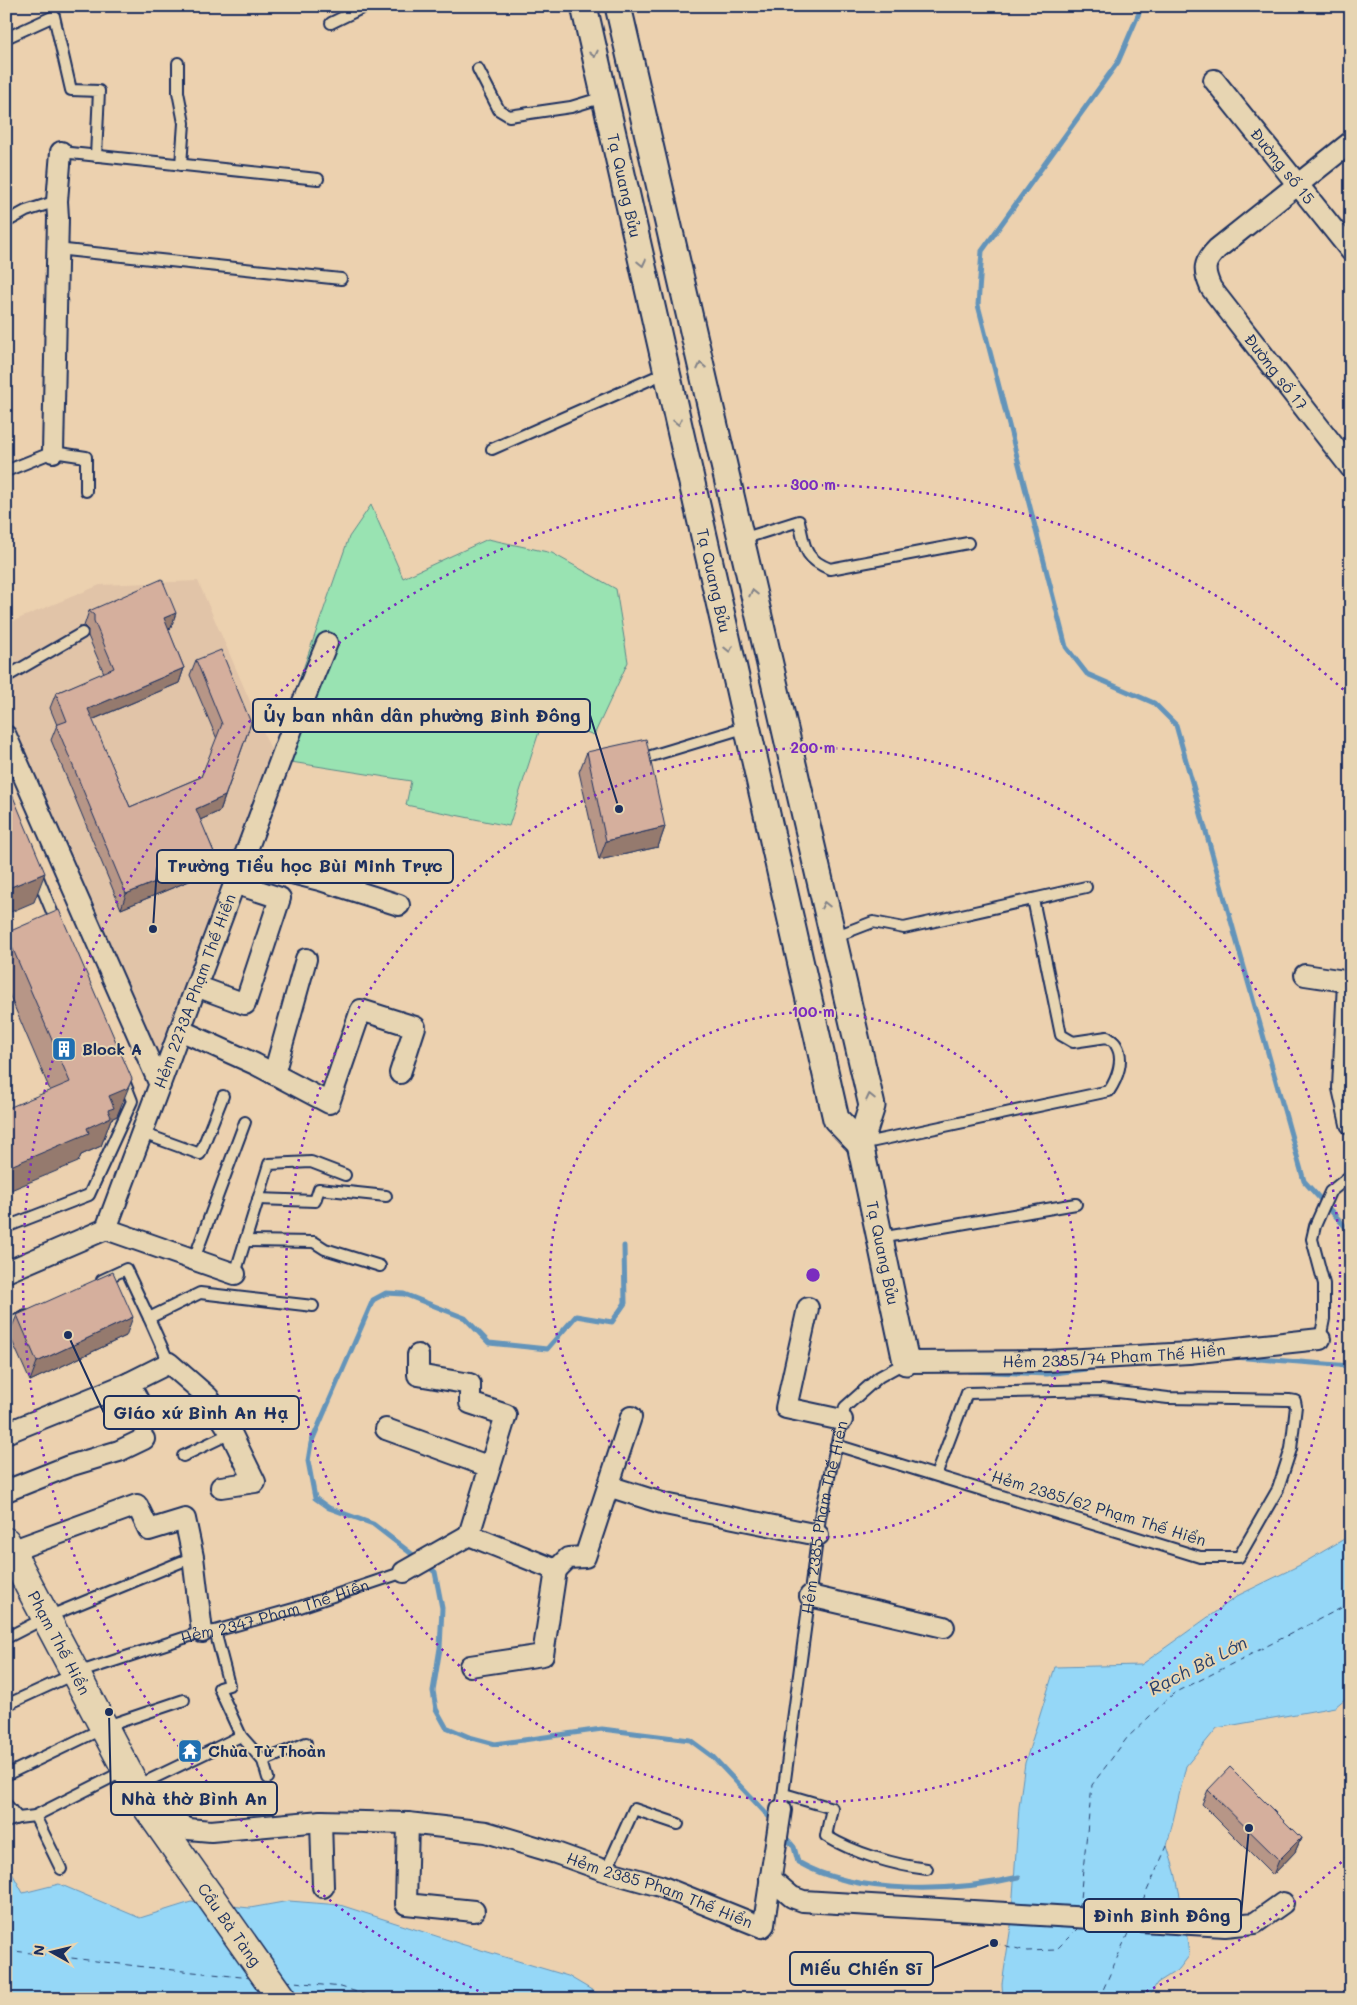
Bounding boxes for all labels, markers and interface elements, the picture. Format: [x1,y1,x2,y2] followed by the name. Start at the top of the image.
[588,49,599,58] one-way arrow
[1246,123,1320,208] street label: Đường số 15
[603,131,647,239] street label: Tạ Quang Bửu
[636,259,647,268] one-way arrow
[1240,329,1313,414] street label: Đường số 17
[696,362,707,371] one-way arrow
[672,417,683,426] one-way arrow
[790,474,836,494] text: 300 m
[693,526,736,634] street label: Tạ Quang Bửu
[748,589,759,598] one-way arrow
[723,644,734,653] one-way arrow
[253,699,590,732] callout: Ủy ban nhân dân phường Bình Đông
[263,703,581,727] text: Ủy ban nhân dân phường Bình Đông
[791,737,836,757] text: 200 m
[157,850,453,883] callout: Trường Tiểu học Bùi Minh Trực
[167,853,443,877] text: Trường Tiểu học Bùi Minh Trực
[148,890,240,1091] street label: Hẻm 2273A Phạm Thế Hiển
[820,900,831,909] one-way arrow
[791,1001,835,1021] text: 100 m
[51,1036,77,1062] building icon: Block A
[82,1038,142,1059] place label: Block A
[865,1093,876,1102] one-way arrow
[862,1199,905,1307] street label: Tạ Quang Bửu
[804,1266,822,1284] centre of rings
[1002,1338,1226,1371] street label: Hẻm 2385/74 Phạm Thế Hiển
[104,1396,299,1429] callout: Giáo xứ Bình An Hạ
[113,1400,289,1424] text: Giáo xứ Bình An Hạ
[796,1418,852,1615] street label: Hẻm 2385 Phạm Thế Hiển
[989,1465,1209,1550] street label: Hẻm 2385/62 Phạm Thế Hiển
[177,1574,371,1648] street label: Hẻm 2347 Phạm Thế Hiển
[24,1587,96,1698] street label: Phạm Thế Hiển
[1144,1630,1251,1700] water label: Rạch Bà Lớn
[177,1738,203,1764] temple icon: Chùa Từ Thoàn
[208,1740,326,1761] place label: Chùa Từ Thoàn
[111,1782,277,1815] callout: Nhà thờ Bình An
[121,1786,267,1810] text: Nhà thờ Bình An
[564,1847,756,1932] street label: Hẻm 2385 Phạm Thế Hiển
[193,1878,267,1970] street label: Cầu Bà Tàng
[1084,1899,1241,1932] callout: Đình Bình Đông
[1093,1903,1231,1927] text: Đình Bình Đông
[28,1928,78,1978] north arrow
[28,1944,49,1957] text: N
[790,1952,933,1985] callout: Miếu Chiến Sĩ
[799,1956,923,1980] text: Miếu Chiến Sĩ

